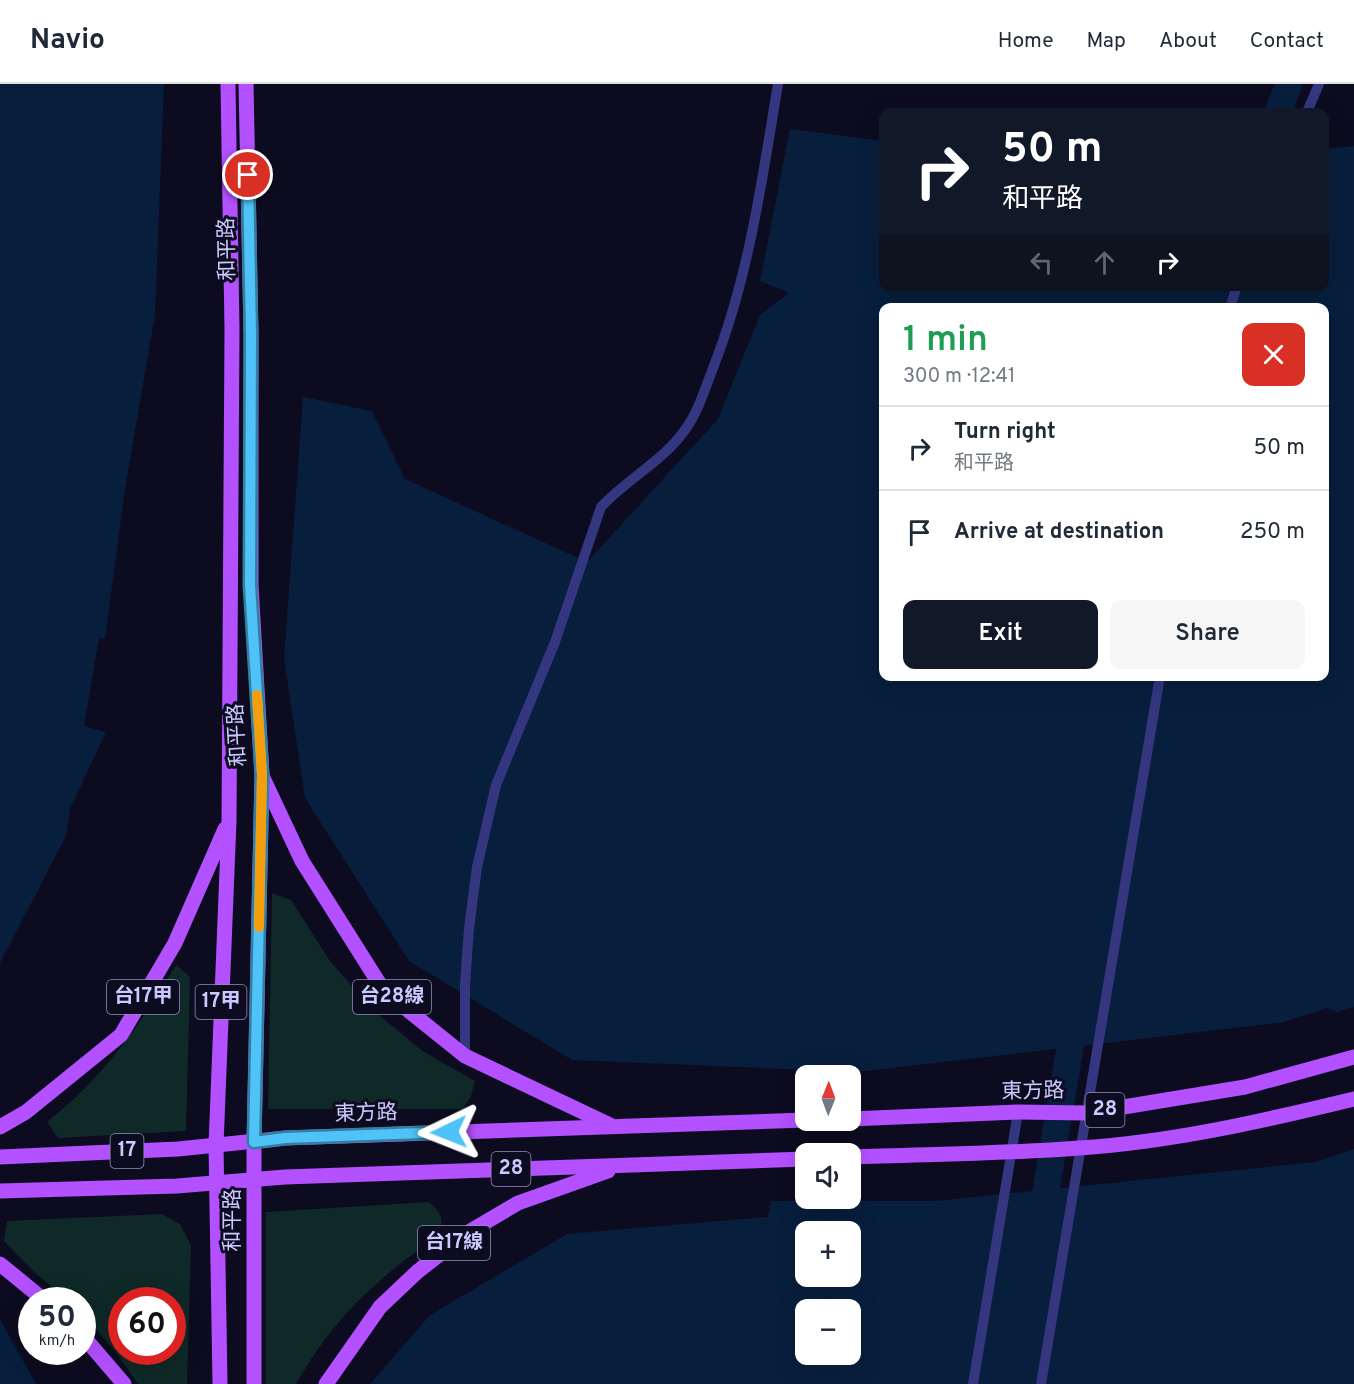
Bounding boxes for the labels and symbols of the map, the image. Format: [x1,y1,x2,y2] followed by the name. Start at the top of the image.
[222,149,273,200] pin
[214,217,242,281] street label: 和平路
[223,703,253,767] street label: 和平路
[107,980,179,1014] road number: 台17甲
[353,980,431,1014] road number: 台28線
[196,985,246,1019] road number: 17甲
[795,1065,861,1131] north arrow
[1001,1078,1065,1106] street label: 東方路
[1086,1093,1124,1127] road number: 28
[334,1099,398,1129] street label: 東方路
[417,1100,481,1164] position arrow
[110,1134,144,1168] road number: 17
[492,1152,530,1186] road number: 28
[220,1189,247,1252] street label: 和平路
[418,1226,490,1260] road number: 台17線
[108,1287,186,1365] speed limit sign: 60

